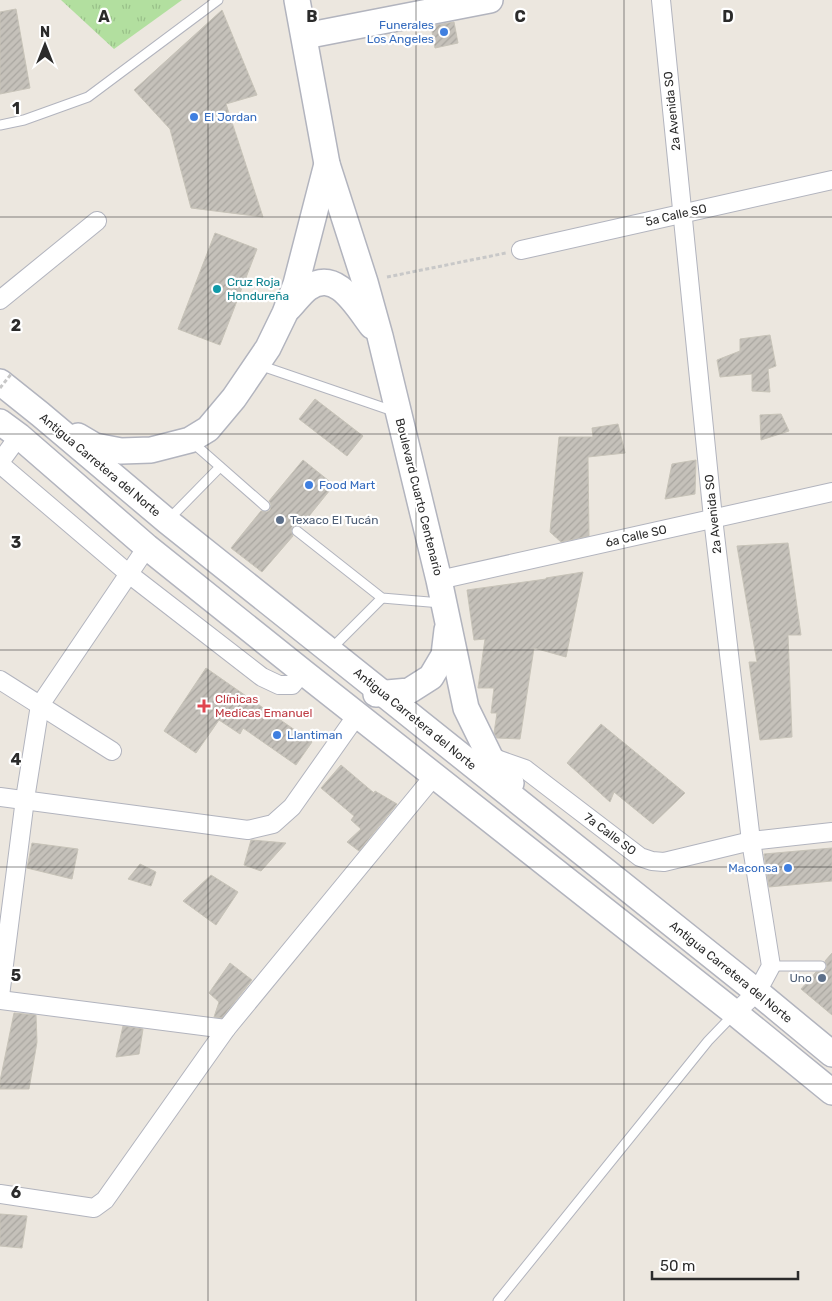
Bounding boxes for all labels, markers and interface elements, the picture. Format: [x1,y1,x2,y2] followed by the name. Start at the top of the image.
[98,7,110,26] text: A
[306,7,318,26] text: B
[514,7,526,26] text: C
[722,7,734,26] text: D
[367,18,434,46] place label: Funerales Los Angeles
[20,20,70,70] north arrow
[40,24,50,41] text: N
[438,26,450,38] marker: Funerales Los Angeles
[661,71,683,151] street label: 2a Avenida SO
[12,99,20,118] text: 1
[204,110,257,124] place label: El Jordan
[188,111,200,123] marker: El Jordan
[644,201,708,229] street label: 5a Calle SO
[227,275,289,303] place label: Cruz Roja Hondureña
[211,283,223,295] marker: Cruz Roja Hondureña
[11,316,21,335] text: 2
[37,410,163,520] street label: Antigua Carretera del Norte
[393,417,445,577] street label: Boulevard Cuarto Centenario
[702,474,724,554] street label: 2a Avenida SO
[319,478,375,492] place label: Food Mart
[303,479,315,491] marker: Food Mart
[290,513,378,527] place label: Texaco El Tucán
[274,514,286,526] marker: Texaco El Tucán
[604,522,668,550] street label: 6a Calle SO
[11,533,21,552] text: 3
[351,665,479,773] street label: Antigua Carretera del Norte
[215,692,312,720] place label: Clínicas Medicas Emanuel
[197,699,211,713] marker: Clínicas Medicas Emanuel
[287,728,343,742] place label: Llantiman
[271,729,283,741] marker: Llantiman
[11,750,22,769] text: 4
[581,810,639,858] street label: 7a Calle SO
[728,861,778,875] place label: Maconsa
[782,862,794,874] marker: Maconsa
[667,918,795,1026] street label: Antigua Carretera del Norte
[11,966,21,985] text: 5
[789,971,812,985] place label: Uno
[816,972,828,984] marker: Uno
[11,1183,21,1202] text: 6
[652,1248,798,1280] scale bar
[660,1257,695,1275] text: 50 m

